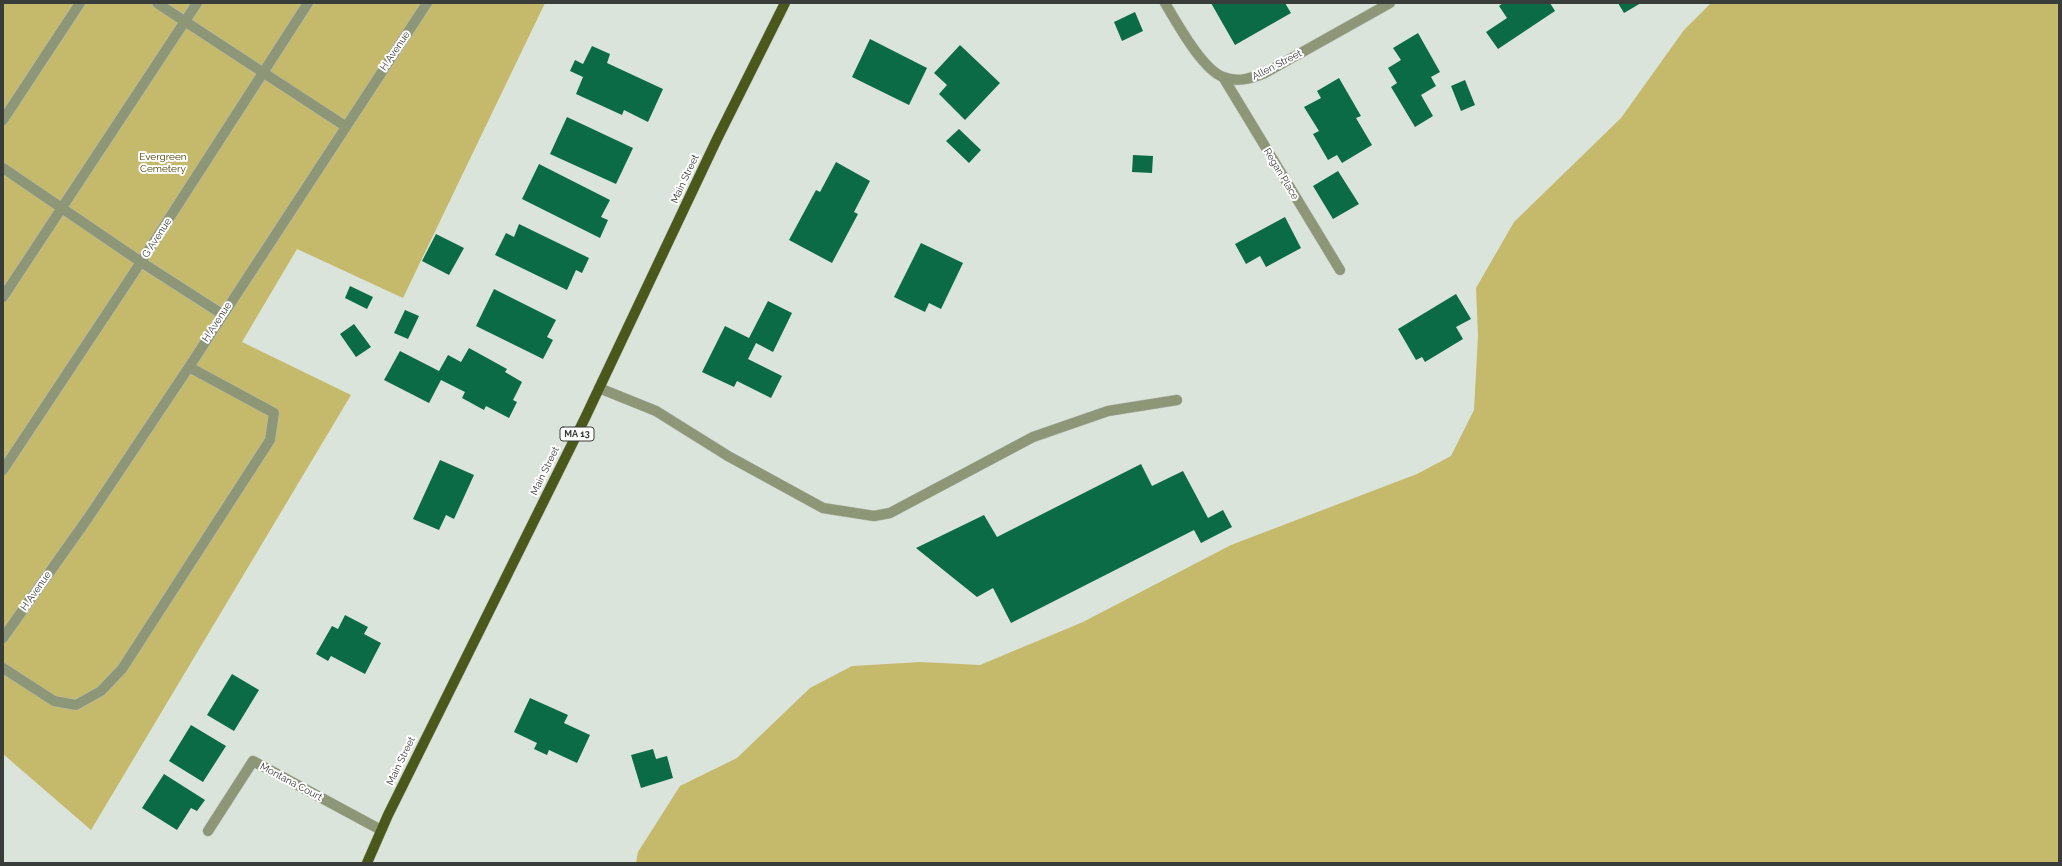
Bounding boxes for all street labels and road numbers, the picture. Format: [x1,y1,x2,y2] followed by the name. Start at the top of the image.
[377,29,413,73] street label: H Avenue
[1250,47,1304,83] street label: Allen Street
[1261,146,1301,202] street label: Regan Place
[668,153,702,205] street label: Main Street
[140,216,174,260] street label: G Avenue
[200,300,234,344] street label: H Avenue
[560,427,594,441] road number: MA 13
[528,445,562,497] street label: Main Street
[18,569,54,613] street label: H Avenue
[384,735,418,787] street label: Main Street
[258,761,324,803] street label: Montana Court

